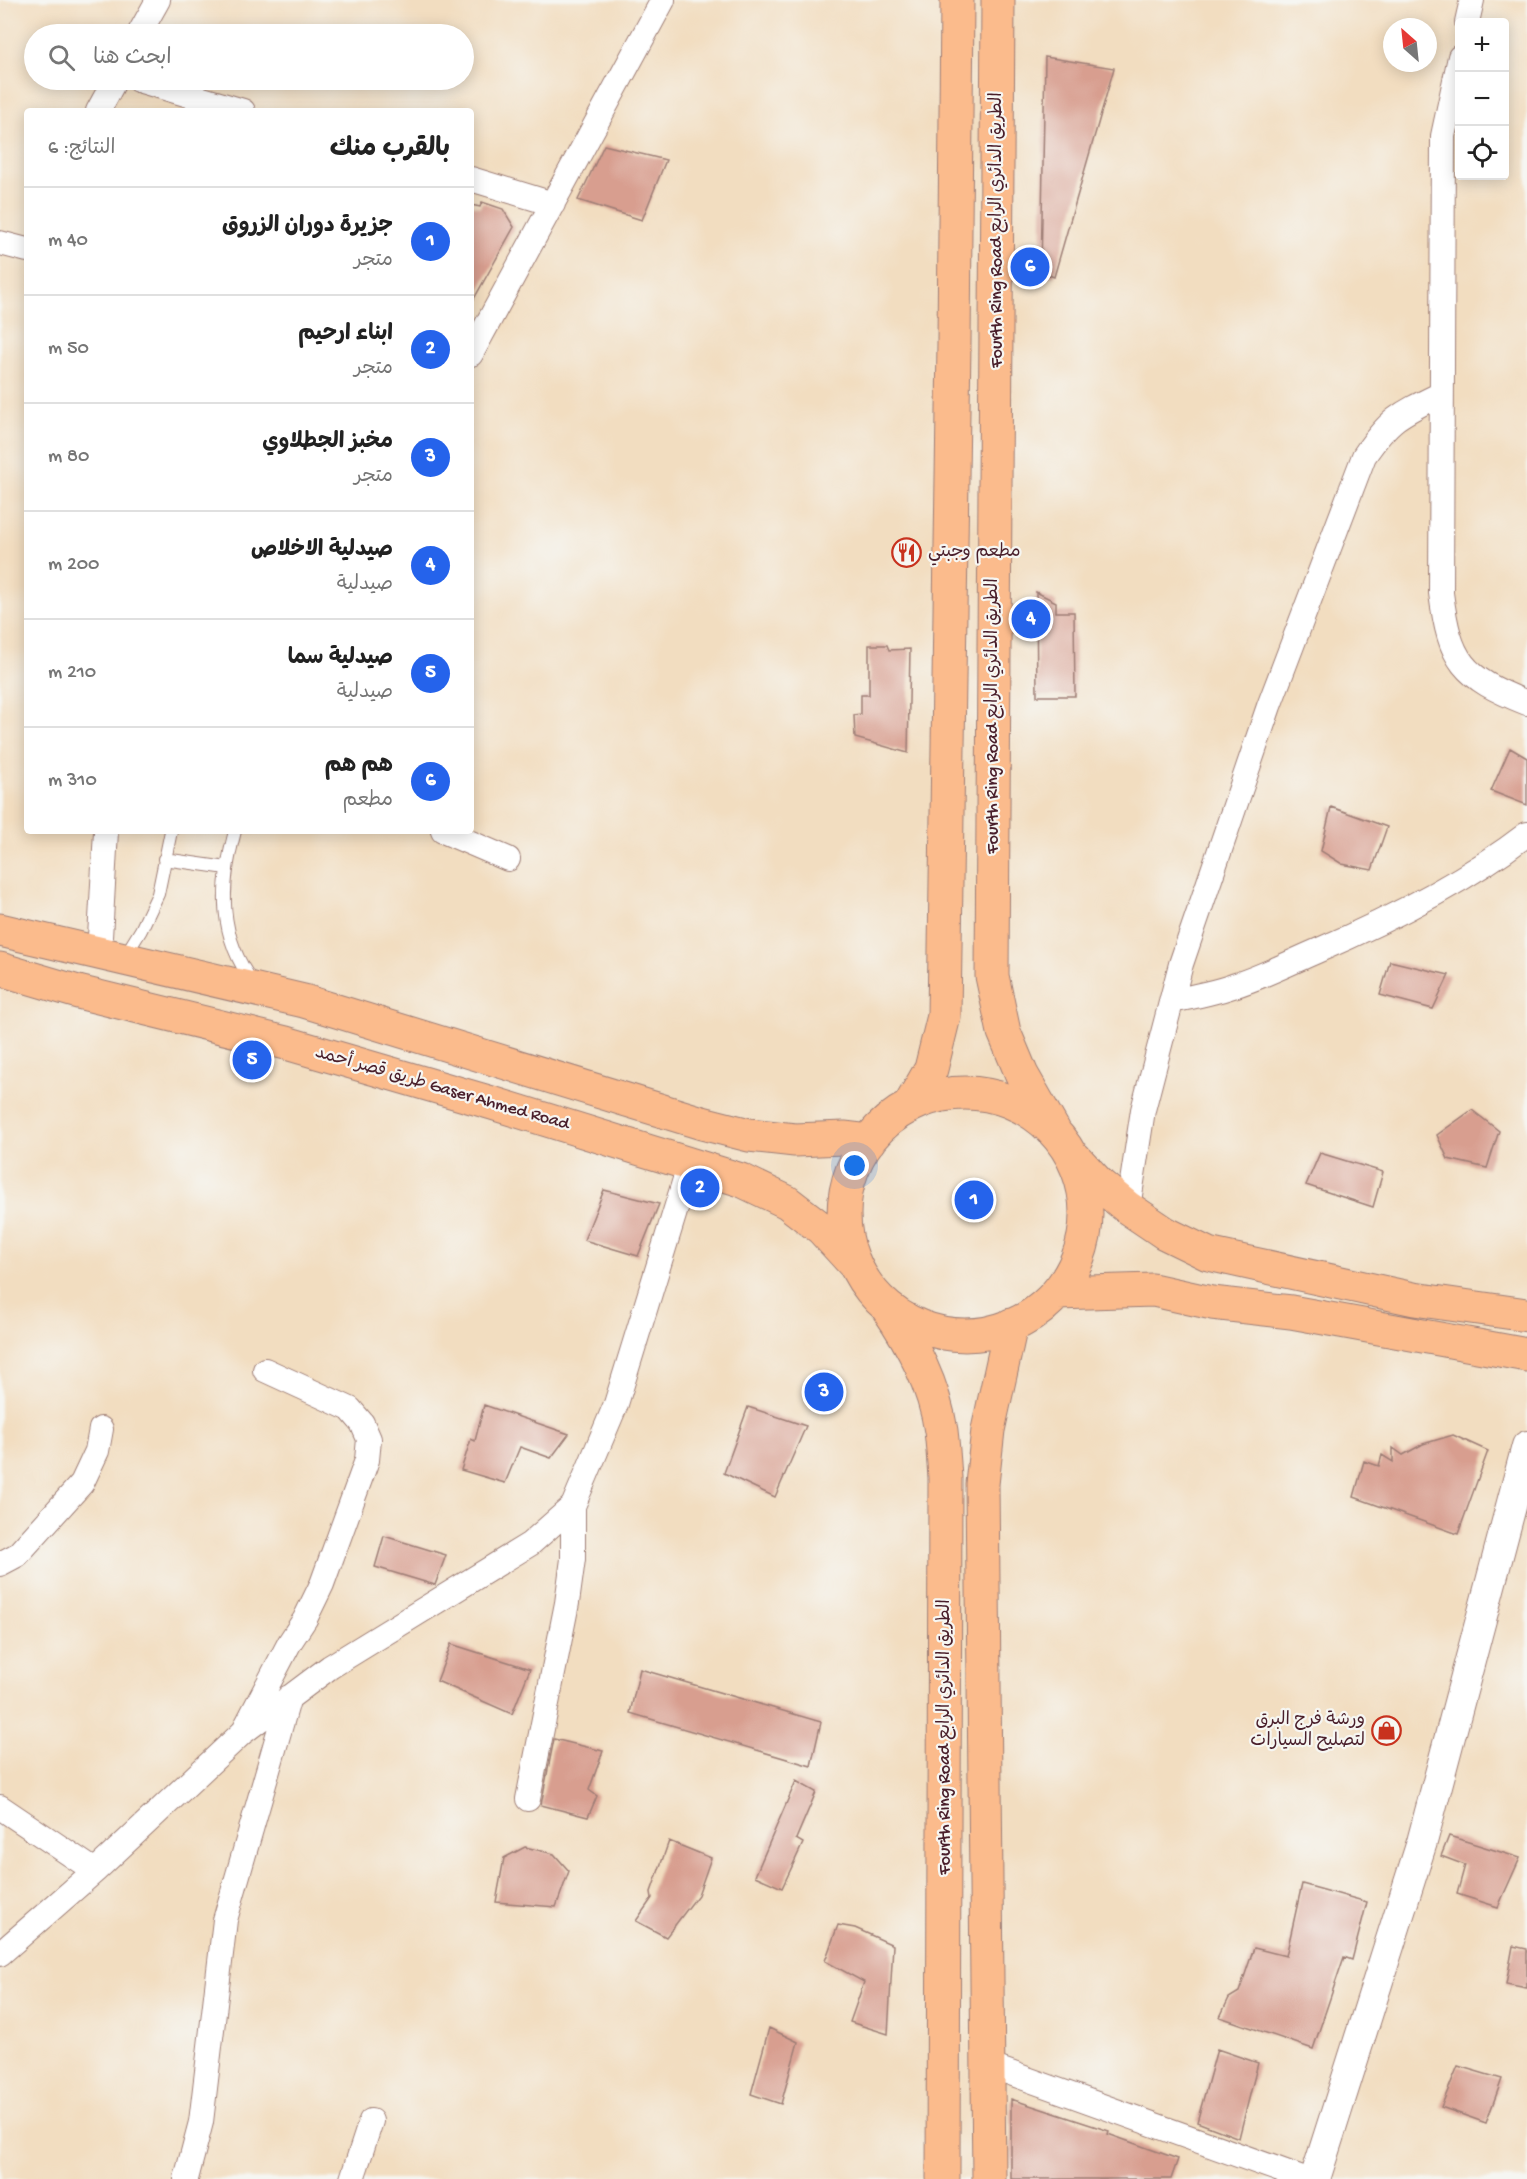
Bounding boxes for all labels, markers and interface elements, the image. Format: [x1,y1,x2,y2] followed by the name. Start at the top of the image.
[1383,18,1437,72] north arrow
[1455,18,1509,180] map controls
[1455,18,1509,72] button: +
[24,24,474,90] search box
[45,41,78,74] icon: search
[93,46,172,72] text: ابحث هنا
[1455,72,1509,126] button: −
[987,92,1008,369] street label: Fourth Ring Road الطريق الدائري الرابع
[1455,126,1509,180] button: locate
[330,135,450,166] text: بالقرب منك
[48,138,115,161] text: النتائج: 6
[222,214,393,240] text: جزيرة دوران الزروق
[48,230,88,253] text: 40 m
[426,230,435,253] text: 1
[1010,244,1050,290] pin: 6
[354,250,393,273] text: متجر
[298,322,393,348] text: ابناء ارحيم
[48,338,89,361] text: 50 m
[426,338,435,361] text: 2
[354,358,393,381] text: متجر
[262,430,393,456] text: مخبز الجطلاوي
[48,446,89,469] text: 80 m
[425,446,436,469] text: 3
[354,466,393,489] text: متجر
[891,536,923,568] restaurant icon: مطعم وجبتي
[251,538,393,564] text: صيدلية الاخلاص
[928,542,1021,566] place label: مطعم وجبتي
[48,554,99,577] text: 200 m
[426,554,435,577] text: 4
[337,574,393,597] text: صيدلية
[983,578,1004,855] street label: Fourth Ring Road الطريق الدائري الرابع
[1012,596,1050,642] pin: 4
[288,646,393,672] text: صيدلية سما
[48,662,96,685] text: 210 m
[425,662,436,685] text: 5
[337,682,393,705] text: صيدلية
[325,754,393,780] text: هم هم
[48,770,97,793] text: 310 m
[425,770,436,793] text: 6
[342,790,393,813] text: مطعم
[232,1038,272,1082] pin: 5
[312,1041,574,1136] street label: طريق قصر أحمد Gaser Ahmed Road
[840,1151,869,1180] your location
[680,1166,720,1210] pin: 2
[954,1178,994,1222] pin: 1
[804,1370,844,1414] pin: 3
[935,1599,956,1876] street label: Fourth Ring Road الطريق الدائري الرابع
[1250,1710,1365,1752] place label: ورشة فرج البرق لتصليح السيارات
[1370,1714,1402,1746] shop icon: ورشة فرج البرق لتصليح السيارات

